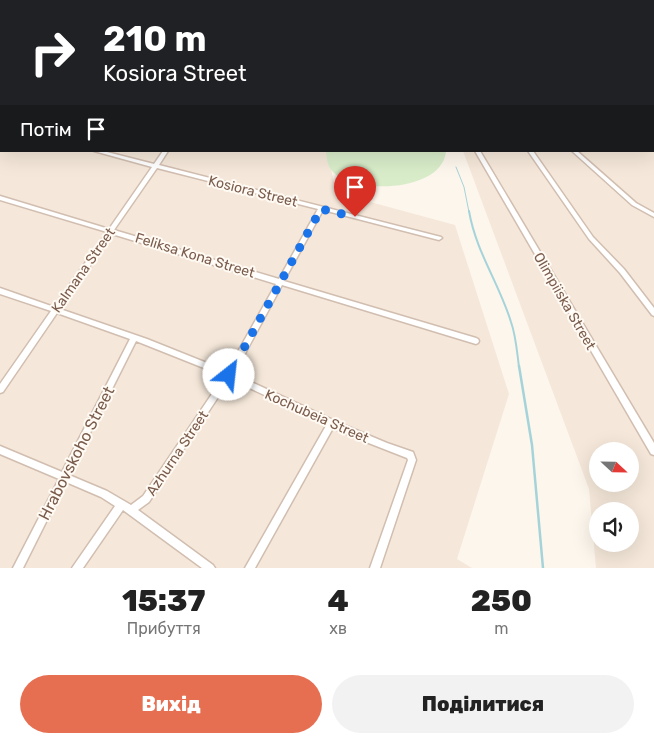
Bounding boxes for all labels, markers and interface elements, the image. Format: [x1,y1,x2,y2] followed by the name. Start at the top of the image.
[103,18,206,60] text: 210 m
[20,20,85,85] icon: right
[103,60,247,87] text: Kosiora Street
[82,115,110,143] icon: arrive
[20,118,72,141] text: Потім
[334,166,376,217] pin
[206,172,300,211] street label: Kosiora Street
[341,173,369,201] icon: arrive
[48,224,119,316] street label: Kalmana Street
[133,229,257,282] street label: Feliksa Kona Street
[530,250,600,353] street label: Olimpiiska Street
[202,348,254,400] position arrow
[34,383,118,523] street label: Hrabovskoho Street
[262,386,372,447] street label: Kochubeia Street
[143,407,212,499] street label: Azhurna Street
[589,442,639,492] north arrow
[589,442,639,552] map controls
[589,502,639,552] button: sound
[122,583,206,619] text: 15:37
[327,583,349,619] text: 4
[471,583,532,619] text: 250
[127,619,201,638] text: Прибуття
[329,619,347,638] text: хв
[494,619,508,638] text: m
[20,675,322,733] button: Вихід
[332,675,634,733] button: Поділитися

